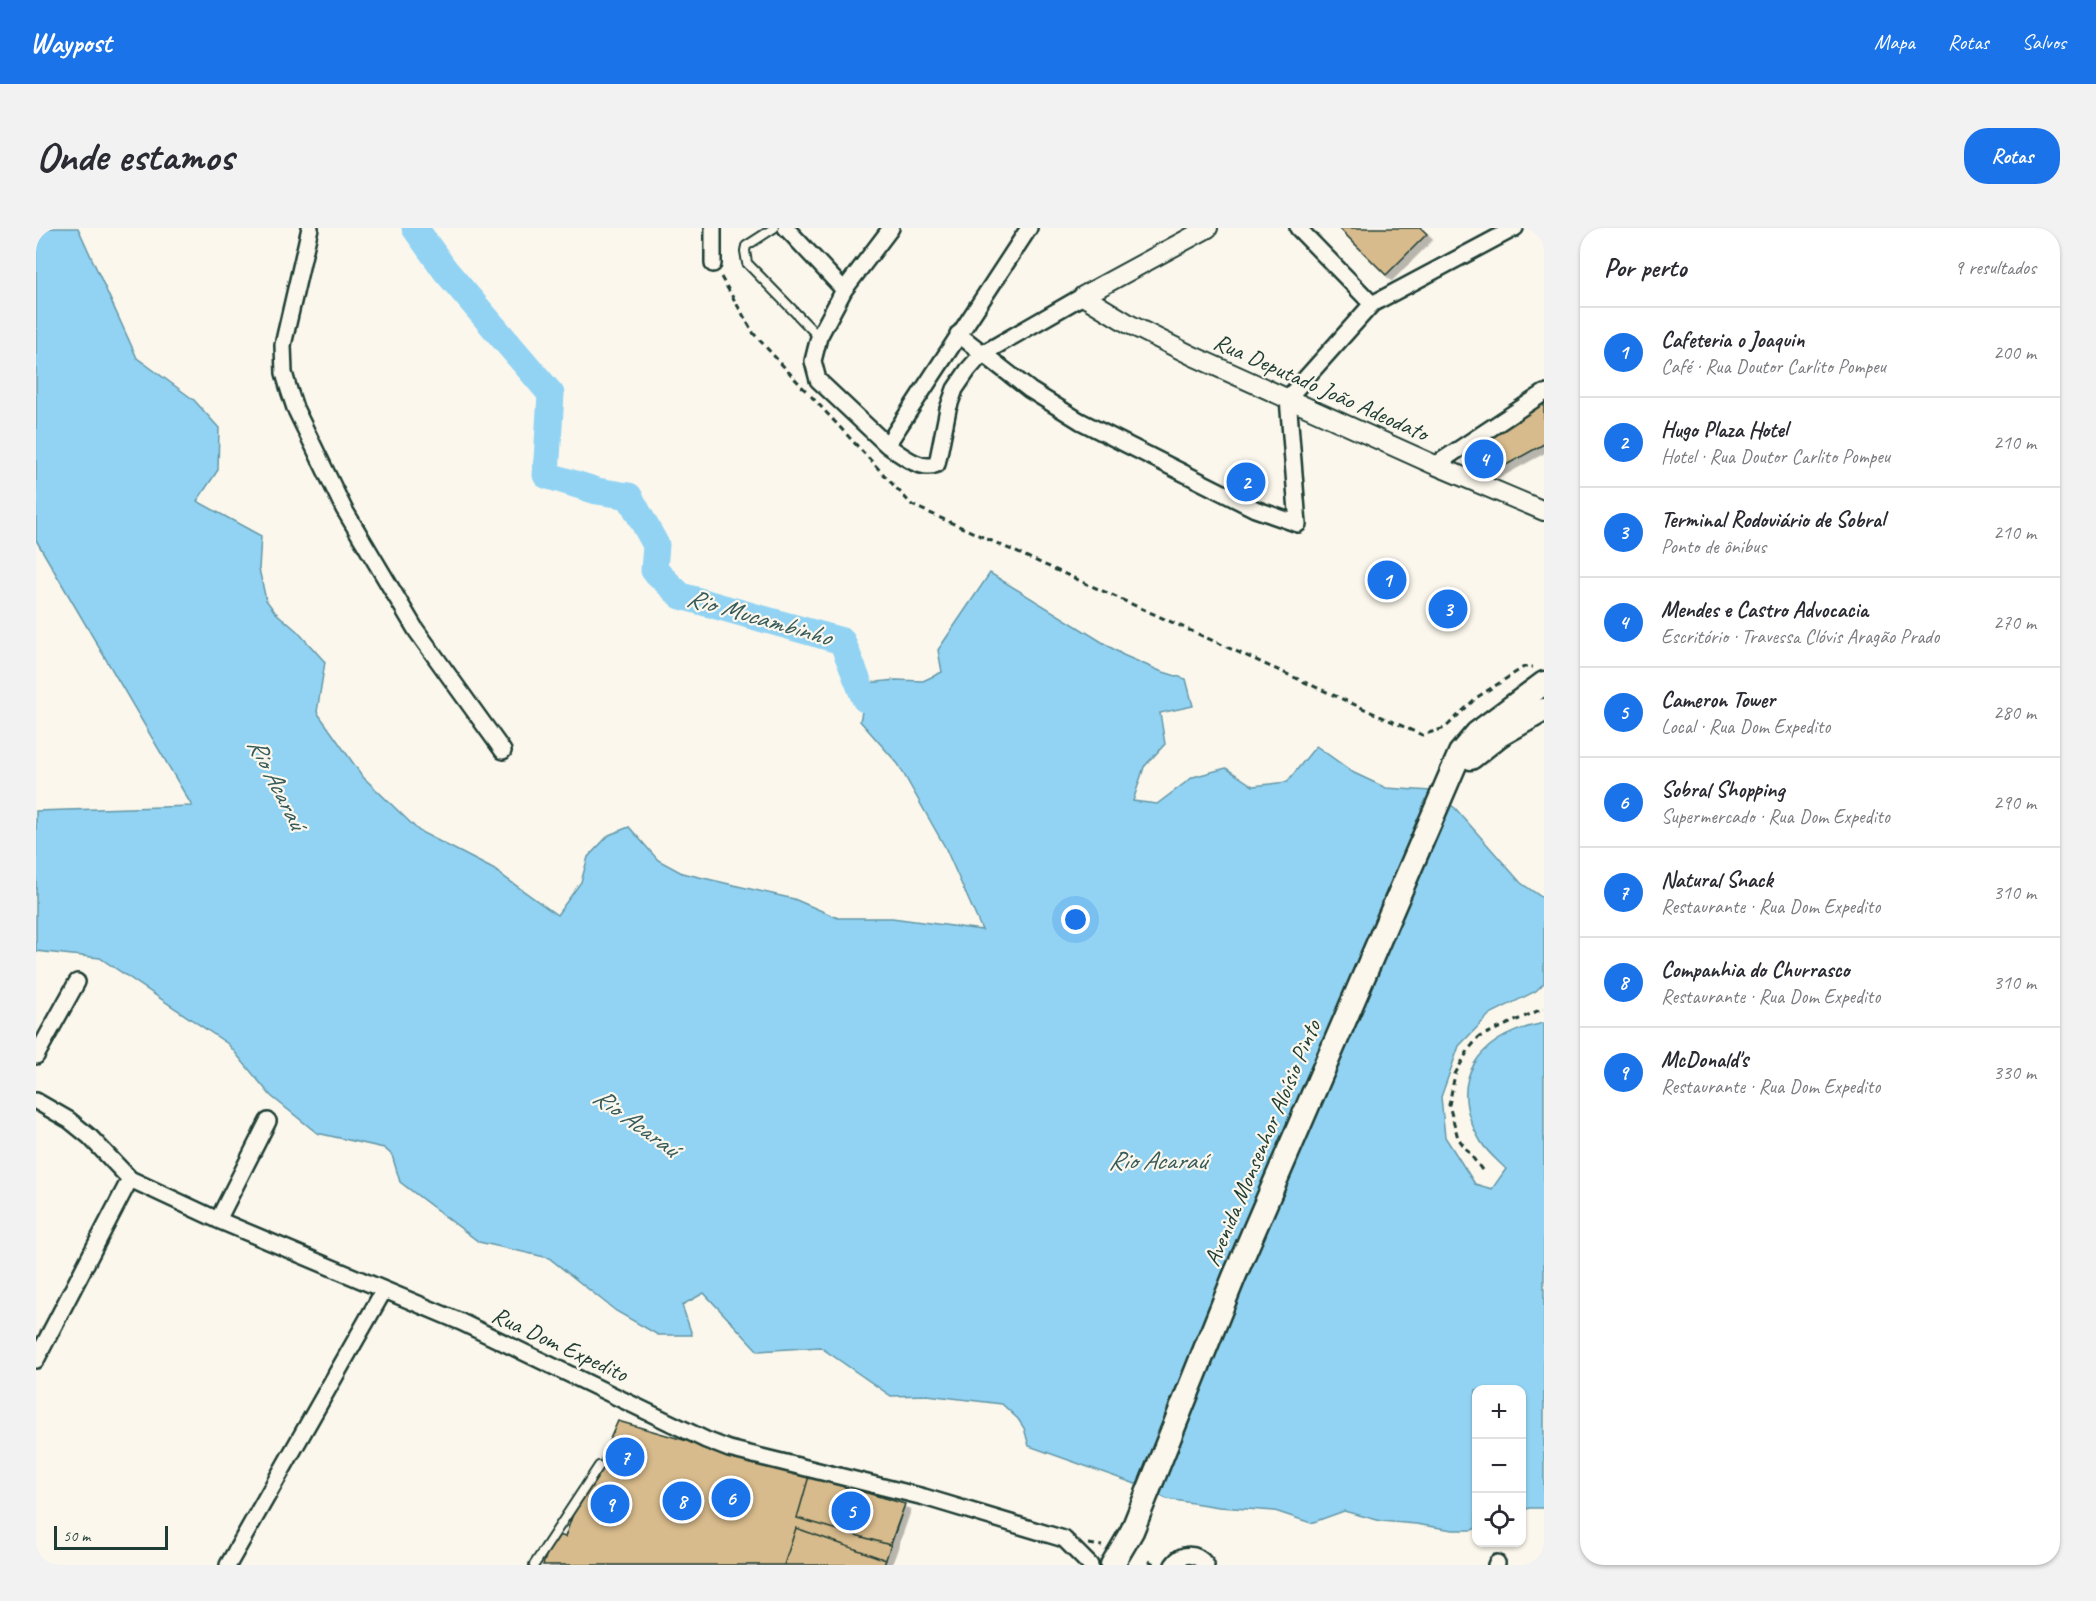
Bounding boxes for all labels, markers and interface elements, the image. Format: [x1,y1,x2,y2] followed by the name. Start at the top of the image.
[30,25,111,60] text: Waypost
[1874,29,1915,55] text: Mapa
[1948,29,1989,55] text: Rotas
[2022,29,2066,55] text: Salvos
[1964,128,2060,184] button: Rotas
[36,130,233,183] text: Onde estamos
[1604,251,1686,284] text: Por perto
[1954,255,2036,280] text: 9 resultados
[1209,326,1435,449] street label: Rua Deputado João Adeodato
[1661,326,1804,354] text: Cafeteria o Joaquin
[1619,340,1628,365] text: 1
[1993,340,2036,365] text: 200 m
[1661,354,1886,379] text: Café · Rua Doutor Carlito Pompeu
[1661,416,1788,444] text: Hugo Plaza Hotel
[1619,430,1628,455] text: 2
[1993,430,2036,455] text: 210 m
[1464,436,1504,482] pin: 4
[1661,444,1890,469] text: Hotel · Rua Doutor Carlito Pompeu
[1226,460,1266,504] pin: 2
[1661,506,1885,534] text: Terminal Rodoviário de Sobral
[1619,520,1628,545] text: 3
[1993,520,2036,545] text: 210 m
[1661,534,1766,559] text: Ponto de ônibus
[1368,558,1406,602] pin: 1
[683,581,838,654] water label: Rio Mucambinho
[1428,586,1468,632] pin: 3
[1661,596,1868,624] text: Mendes e Castro Advocacia
[1619,610,1628,635] text: 4
[1993,610,2036,635] text: 270 m
[1661,624,1939,649] text: Escritório · Travessa Clóvis Aragão Prado
[1661,686,1775,714] text: Cameron Tower
[1619,700,1628,725] text: 5
[1993,700,2036,725] text: 280 m
[1661,714,1830,739] text: Local · Rua Dom Expedito
[240,732,316,839] water label: Rio Acaraú
[1661,776,1784,804] text: Sobral Shopping
[1619,790,1628,815] text: 6
[1993,790,2036,815] text: 290 m
[1661,804,1890,829] text: Supermercado · Rua Dom Expedito
[1661,866,1773,894] text: Natural Snack
[1619,880,1628,905] text: 7
[1993,880,2036,905] text: 310 m
[1661,894,1880,919] text: Restaurante · Rua Dom Expedito
[1061,905,1090,934] your location
[1661,956,1850,984] text: Companhia do Churrasco
[1619,970,1628,995] text: 8
[1993,970,2036,995] text: 310 m
[1661,984,1880,1009] text: Restaurante · Rua Dom Expedito
[1197,1014,1328,1271] street label: Avenida Monsenhor Aloísio Pinto
[1661,1046,1748,1074] text: McDonald's
[1619,1060,1628,1085] text: 9
[1993,1060,2036,1085] text: 330 m
[1661,1074,1880,1099] text: Restaurante · Rua Dom Expedito
[587,1080,690,1167] water label: Rio Acaraú
[1108,1144,1211,1177] water label: Rio Acaraú
[487,1300,634,1389] street label: Rua Dom Expedito
[1472,1385,1526,1547] map controls
[1472,1385,1526,1439] button: +
[606,1434,644,1480] pin: 7
[1472,1439,1526,1493] button: −
[712,1476,750,1520] pin: 6
[662,1478,702,1524] pin: 8
[590,1482,630,1526] pin: 9
[832,1488,870,1534] pin: 5
[1472,1493,1526,1547] button: locate
[54,1523,168,1550] scale bar
[63,1526,90,1546] text: 50 m

